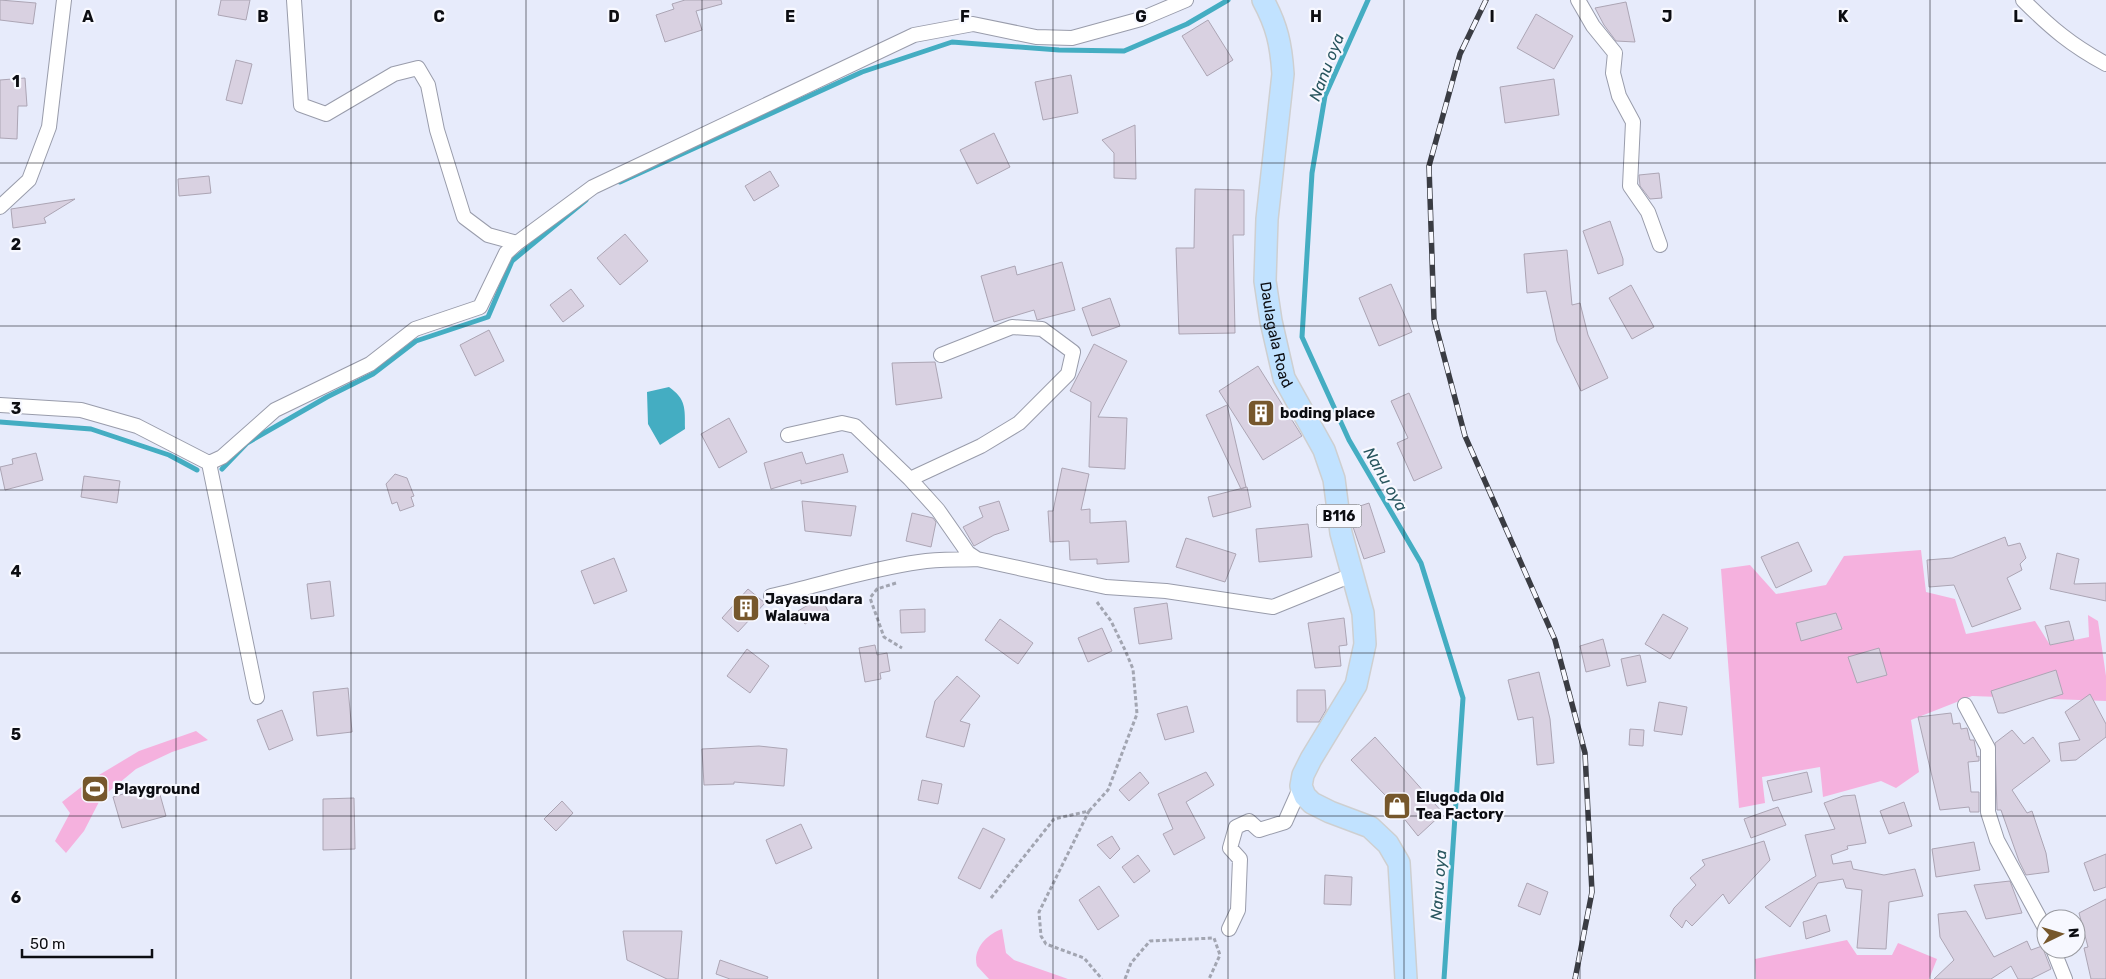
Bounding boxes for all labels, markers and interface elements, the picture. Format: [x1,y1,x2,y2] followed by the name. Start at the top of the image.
[82,7,94,26] text: A
[257,7,269,26] text: B
[433,7,445,26] text: C
[608,7,620,26] text: D
[785,7,795,26] text: E
[960,7,970,26] text: F
[1135,7,1147,26] text: G
[1310,7,1322,26] text: H
[1489,7,1495,26] text: I
[1662,7,1672,26] text: J
[1838,7,1849,26] text: K
[2013,7,2023,26] text: L
[1305,31,1348,104] water label: Nanu oya
[12,72,20,91] text: 1
[11,235,21,254] text: 2
[1256,280,1297,391] street label: Daulagala Road
[1246,398,1276,428] building icon: boding place
[11,399,21,418] text: 3
[1280,404,1375,422] place label: boding place
[1360,444,1412,515] water label: Nanu oya
[1316,504,1362,528] road number: B116
[11,562,22,581] text: 4
[765,590,863,625] place label: Jayasundara Walauwa
[731,593,761,623] building icon: Jayasundara Walauwa
[11,725,21,744] text: 5
[80,774,110,804] sports icon: Playground
[114,780,200,798] place label: Playground
[1416,788,1504,823] place label: Elugoda Old Tea Factory
[1382,791,1412,821] shop icon: Elugoda Old Tea Factory
[1427,849,1450,921] water label: Nanu oya
[11,888,21,907] text: 6
[2036,909,2086,959] north arrow
[22,926,152,958] scale bar
[2065,927,2082,939] text: N
[30,935,65,953] text: 50 m

